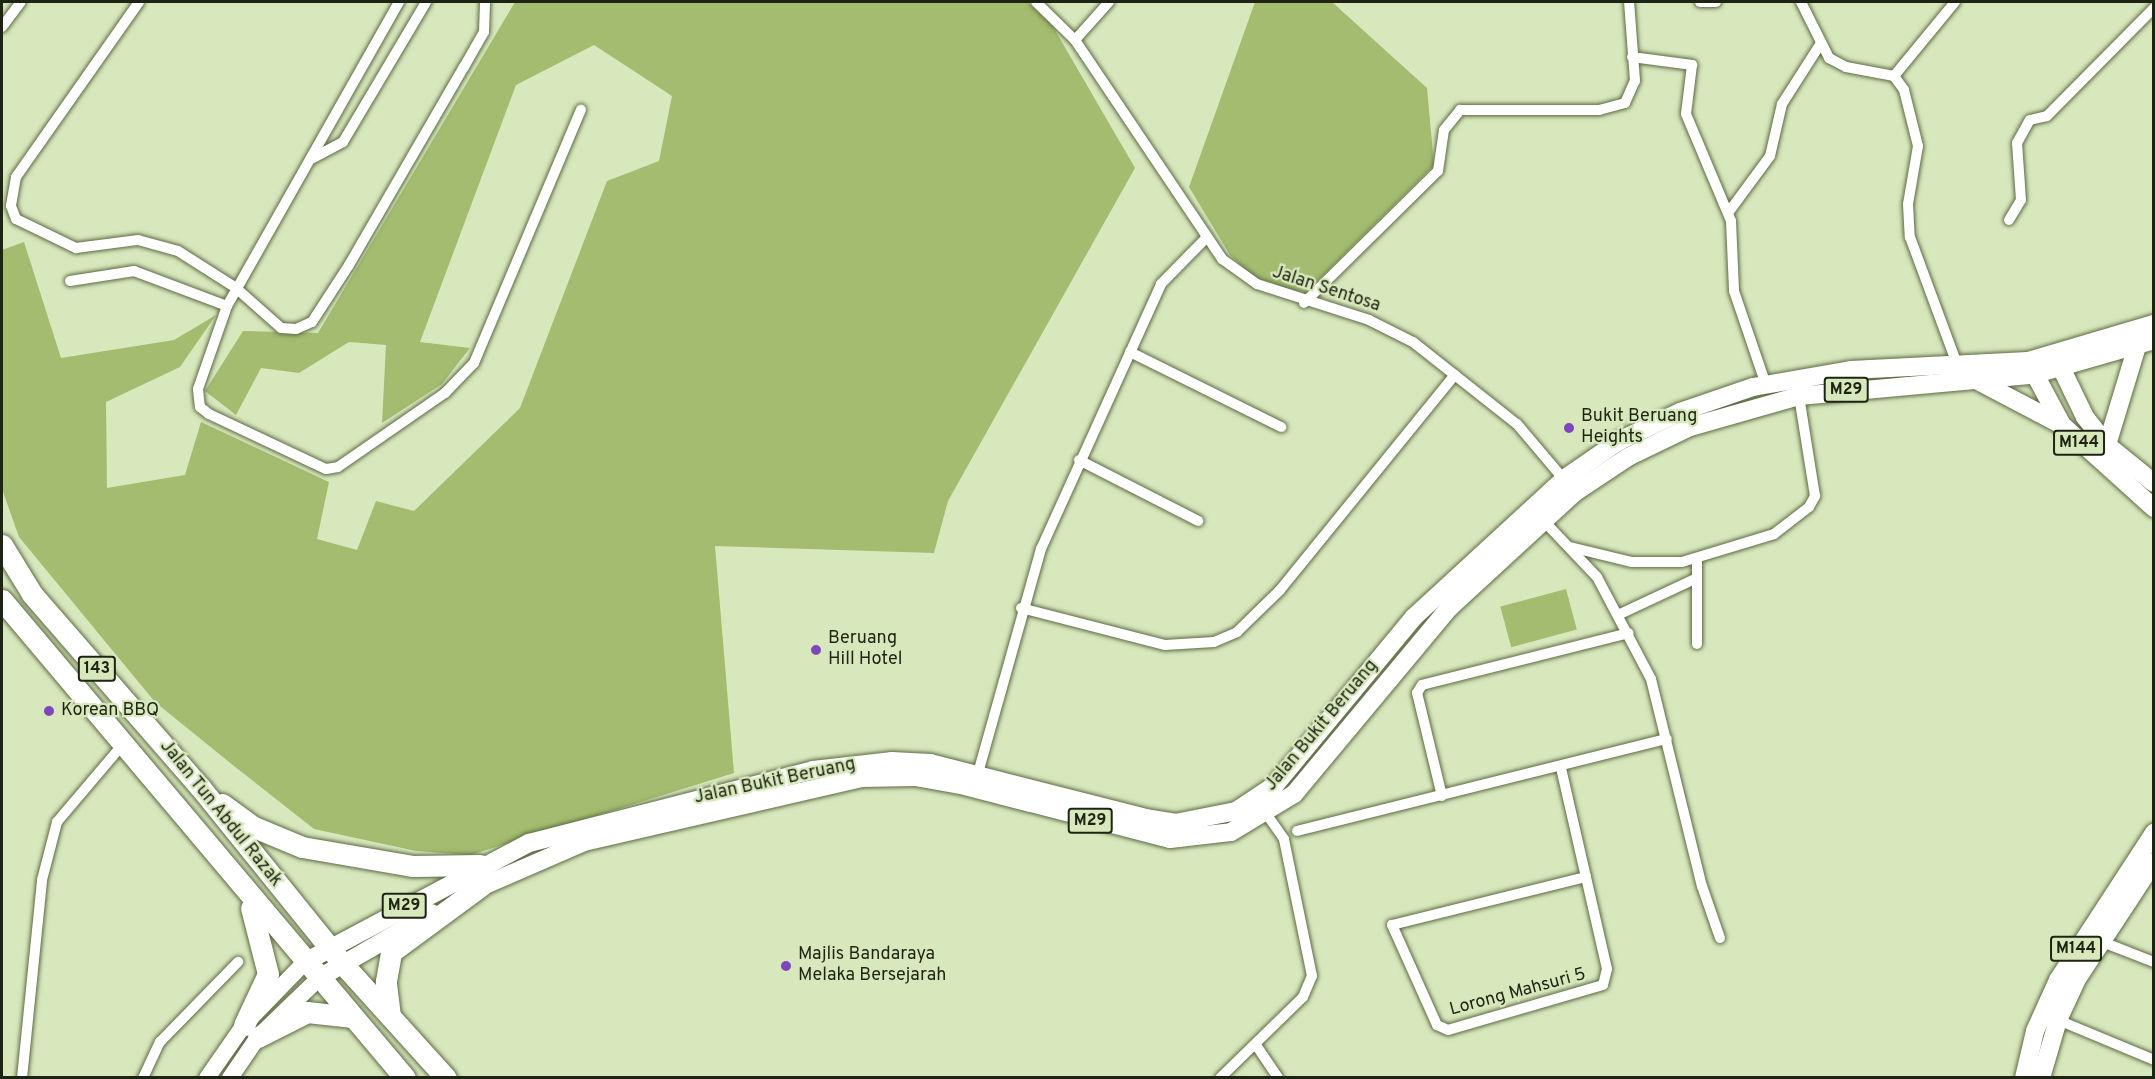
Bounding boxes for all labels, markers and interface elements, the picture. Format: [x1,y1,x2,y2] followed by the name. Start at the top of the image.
[1269,262,1383,318] street label: Jalan Sentosa
[1824,377,1868,403] road number: M29
[1581,407,1697,450] place label: Bukit Beruang Heights
[1562,421,1576,435] marker: Bukit Beruang Heights
[2052,430,2106,456] road number: M144
[828,629,902,672] place label: Beruang Hill Hotel
[809,643,823,657] marker: Beruang Hill Hotel
[78,656,116,682] road number: 143
[1261,656,1383,796] street label: Jalan Bukit Beruang
[61,700,159,722] place label: Korean BBQ
[42,704,56,718] marker: Korean BBQ
[154,736,286,892] street label: Jalan Tun Abdul Razak
[692,754,858,810] street label: Jalan Bukit Beruang
[1068,808,1112,834] road number: M29
[382,893,426,919] road number: M29
[2049,936,2103,962] road number: M144
[798,945,946,988] place label: Majlis Bandaraya Melaka Bersejarah
[779,959,793,973] marker: Majlis Bandaraya Melaka Bersejarah
[1447,964,1589,1022] street label: Lorong Mahsuri 5

